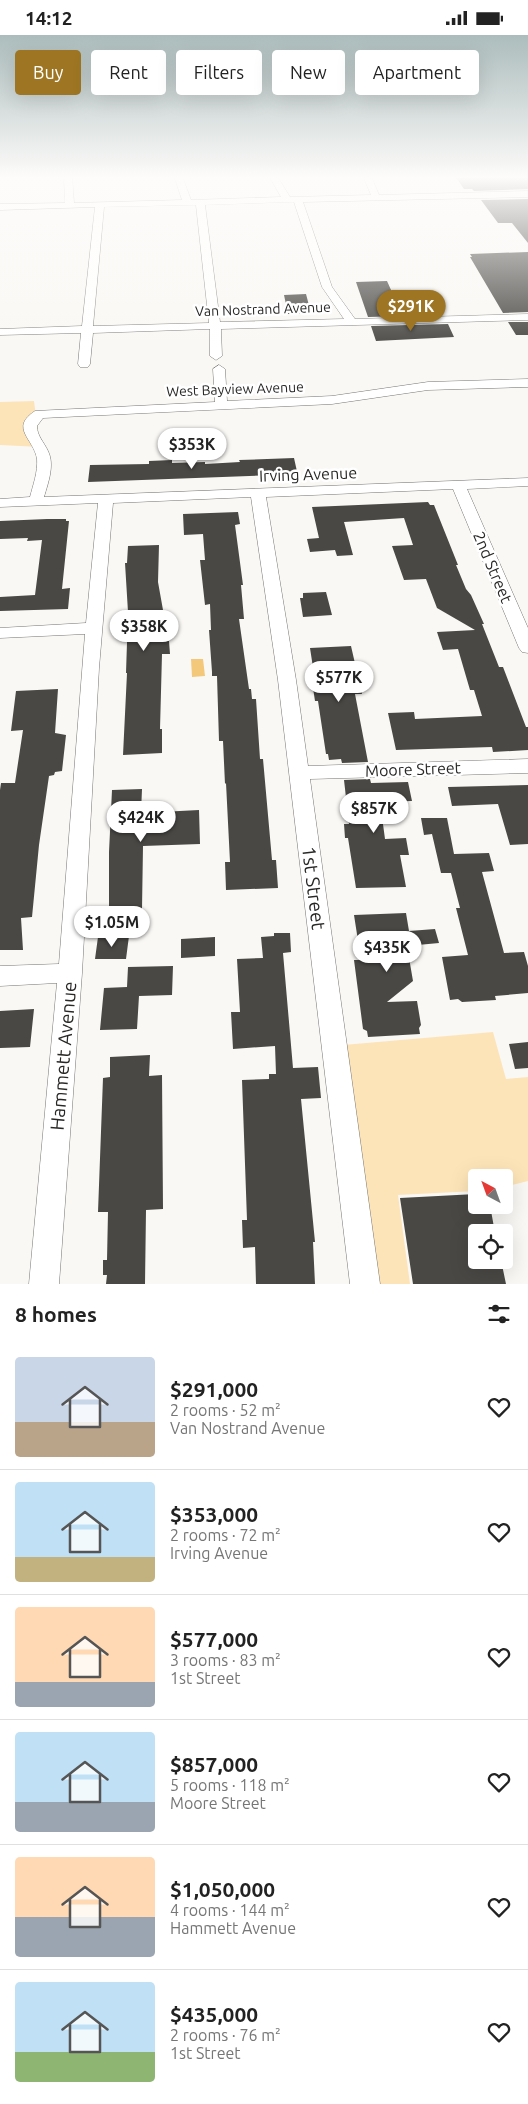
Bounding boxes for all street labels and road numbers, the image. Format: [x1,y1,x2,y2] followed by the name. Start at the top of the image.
[195,299,331,319] street label: Van Nostrand Avenue
[166,379,304,399] street label: West Bayview Avenue
[259,463,357,485] street label: Irving Avenue
[470,529,516,606] street label: 2nd Street
[365,758,462,780] street label: Moore Street
[298,845,330,931] street label: 1st Street
[46,981,80,1131] street label: Hammett Avenue

